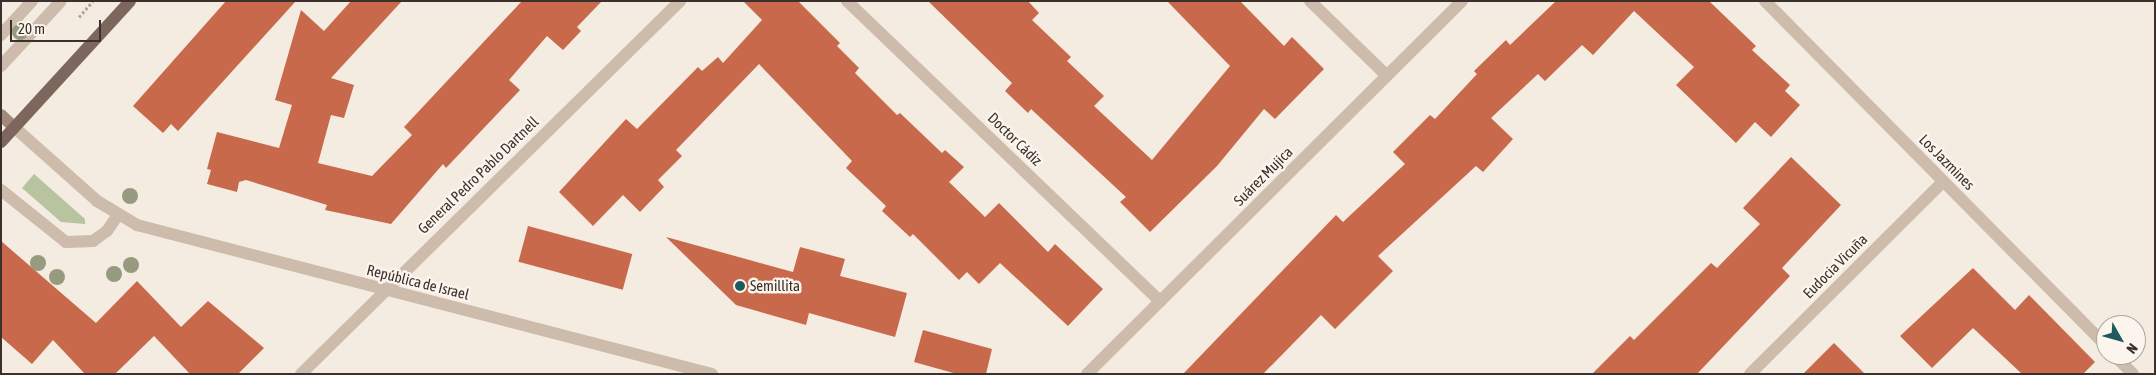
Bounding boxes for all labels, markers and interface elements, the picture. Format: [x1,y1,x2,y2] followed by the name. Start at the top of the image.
[12,10,104,42] scale bar
[18,20,45,37] text: 20 m
[984,109,1046,169] street label: Doctor Cádiz
[414,113,542,237] street label: General Pedro Pablo Dartnell
[1916,131,1978,193] street label: Los Jazmines
[1230,143,1296,209] street label: Suárez Mujica
[1799,230,1871,302] street label: Eudocia Vicuña
[365,261,471,303] street label: República de Israel
[750,277,800,295] place label: Semillita
[734,280,746,292] marker: Semillita
[2096,315,2146,365] north arrow
[2123,340,2141,357] text: N

